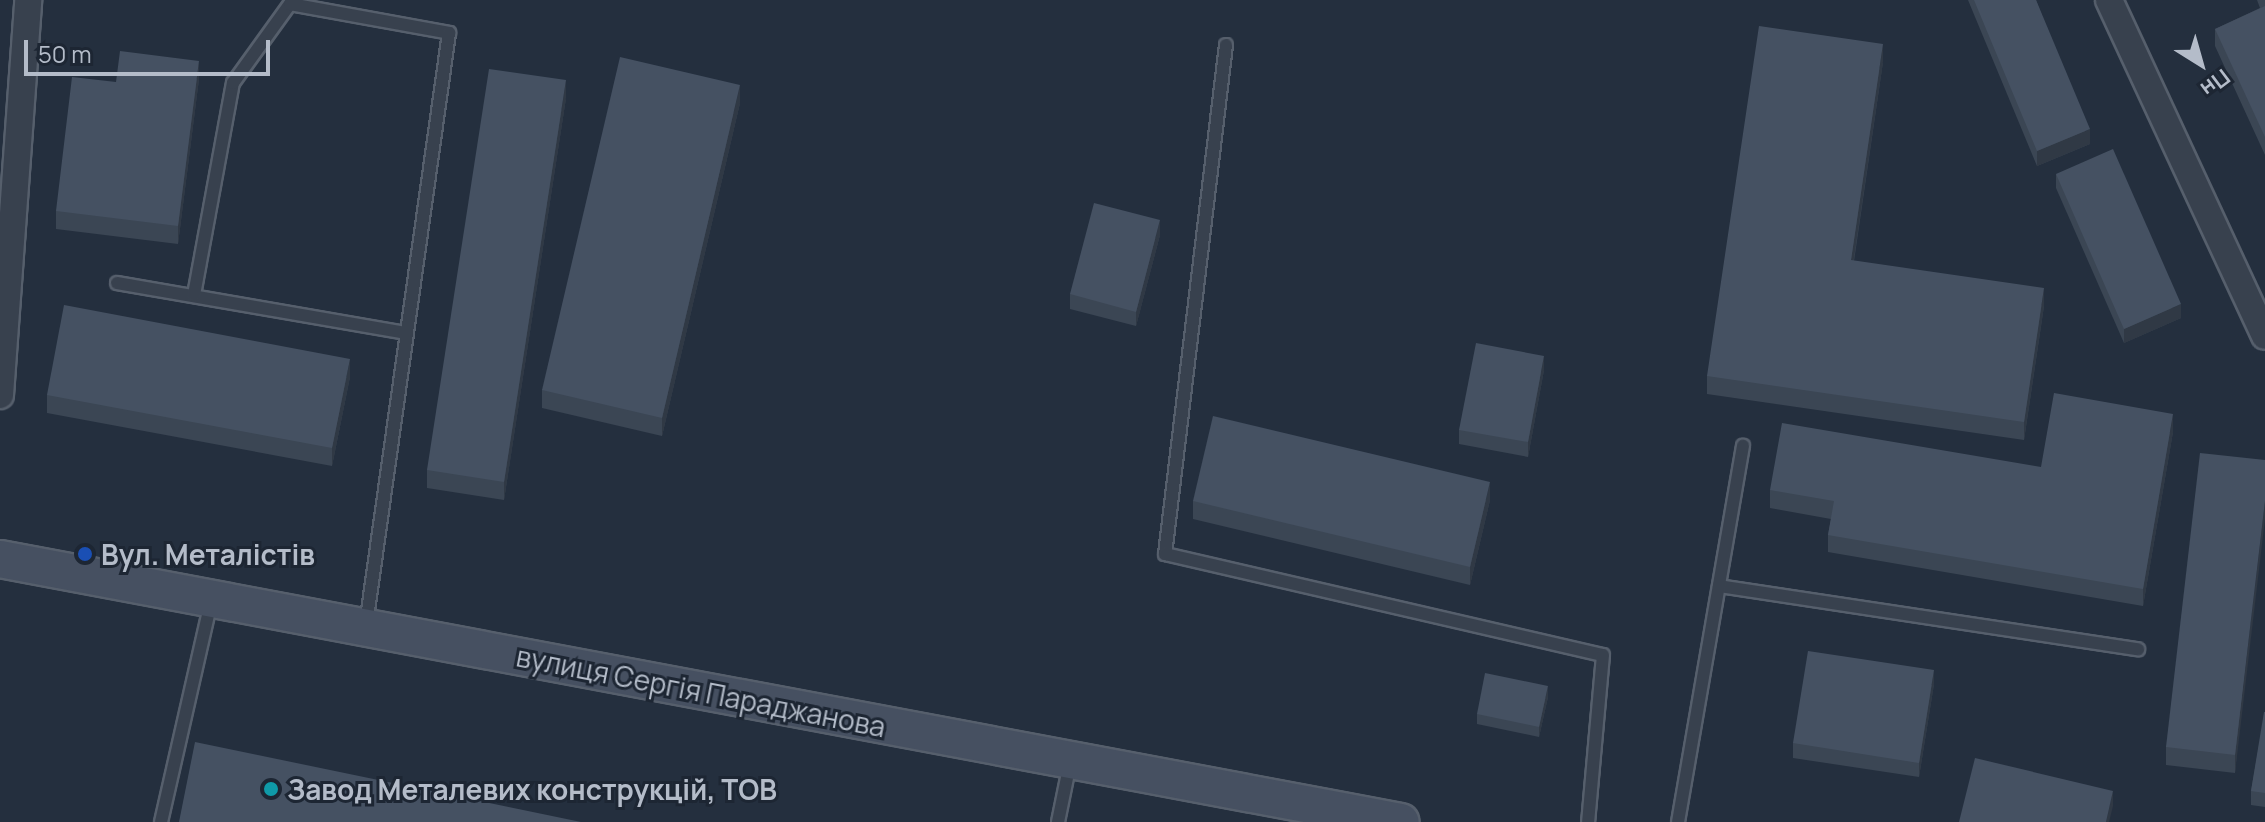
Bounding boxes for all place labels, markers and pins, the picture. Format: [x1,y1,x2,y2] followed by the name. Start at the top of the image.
[101,537,315,571] place label: Вул. Металістів
[76,545,94,563] marker: Вул. Металістів
[287,772,777,806] place label: Завод Металевих конструкцій, ТОВ
[262,780,280,798] marker: Завод Металевих конструкцій, ТОВ

